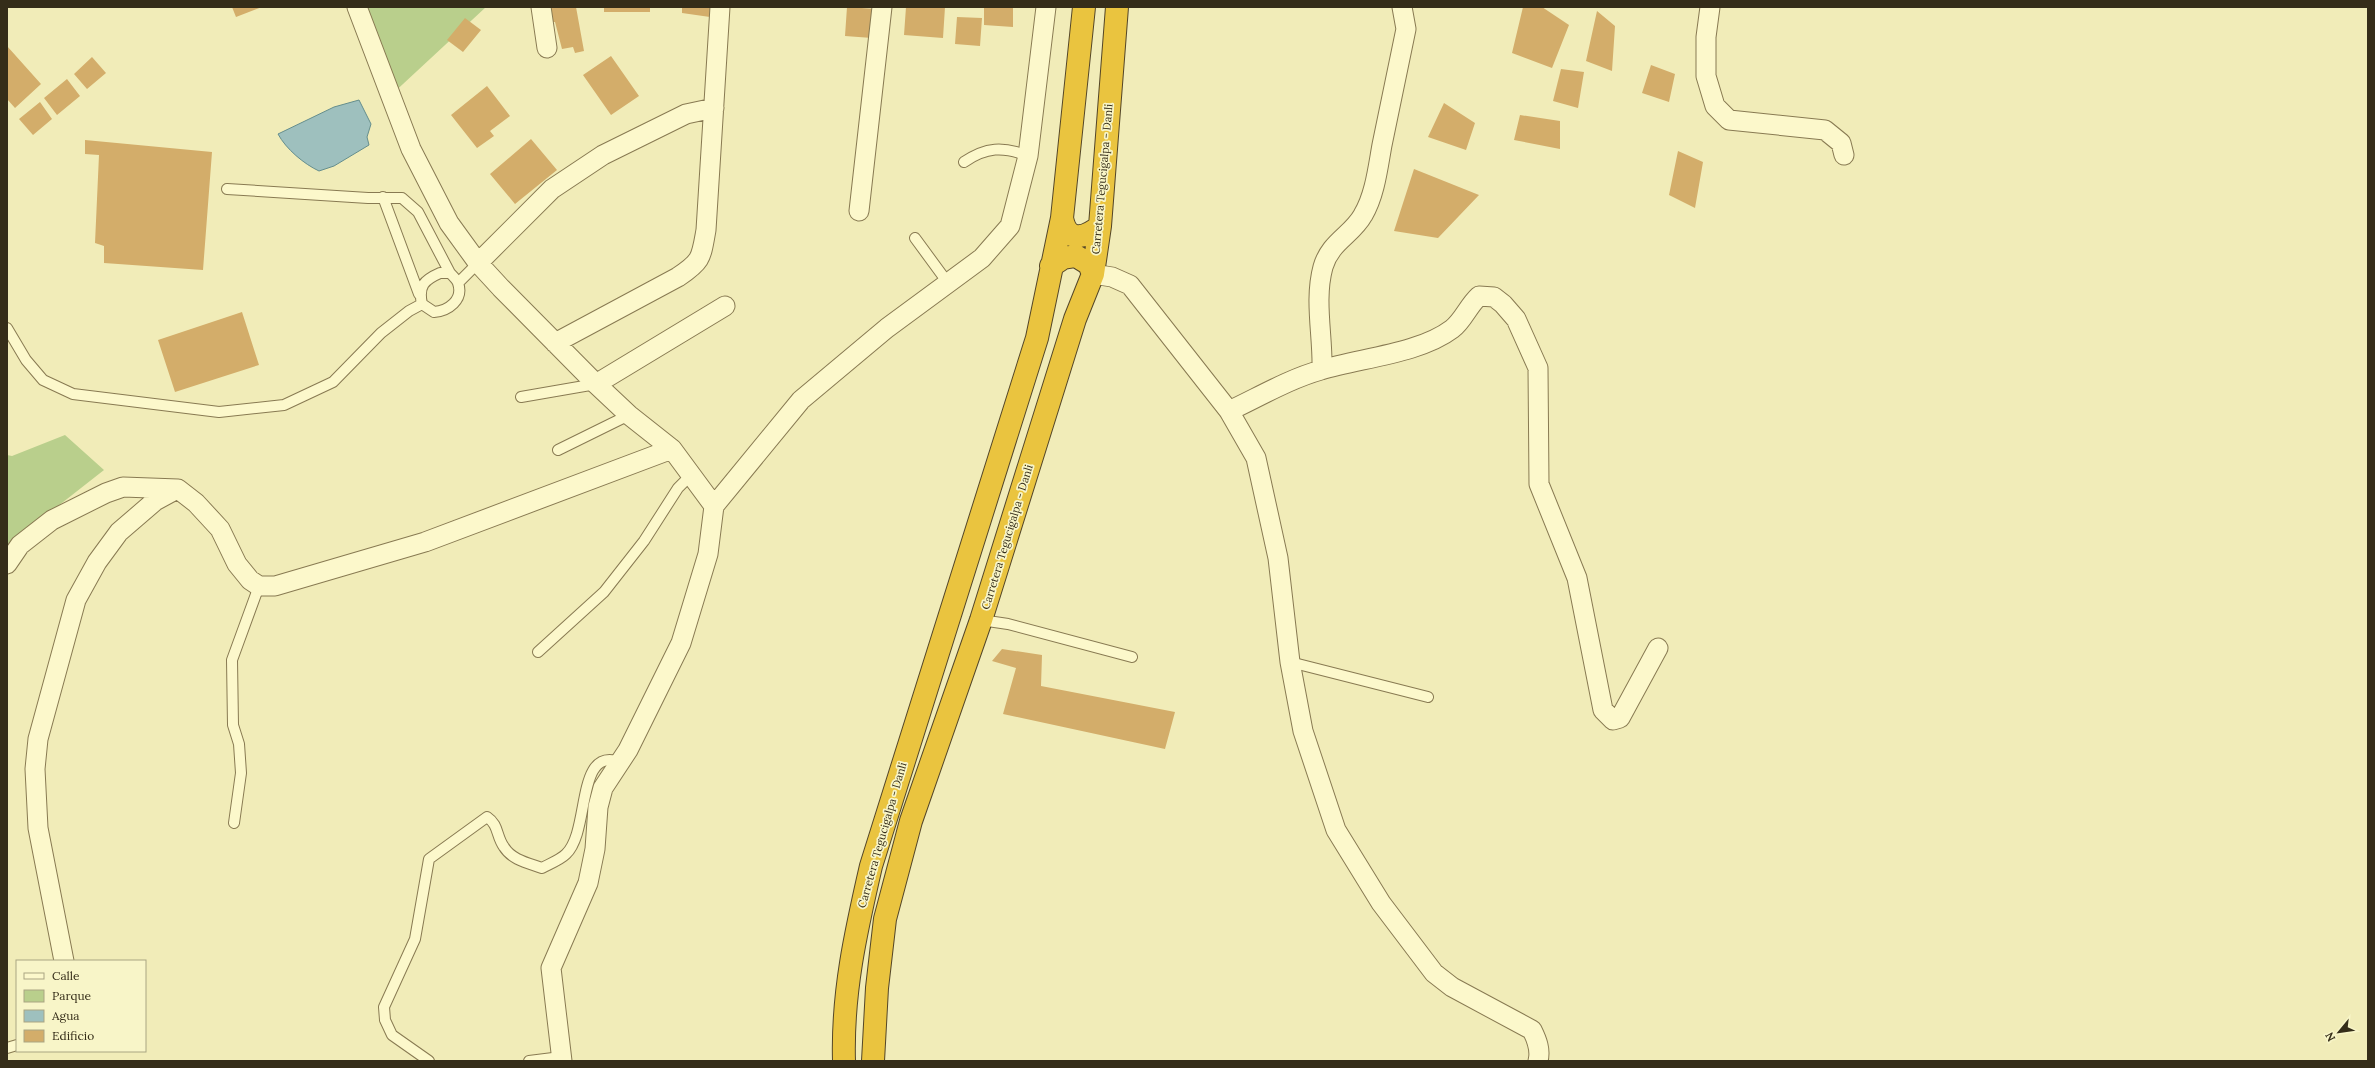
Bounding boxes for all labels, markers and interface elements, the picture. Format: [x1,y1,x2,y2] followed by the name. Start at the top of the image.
[1088,103,1116,255] street label: Carretera Tegucigalpa - Danli
[978,463,1036,611] street label: Carretera Tegucigalpa - Danli
[854,761,910,909] street label: Carretera Tegucigalpa - Danli
[16,960,146,1052] legend
[52,968,80,983] text: Calle
[52,988,92,1003] text: Parque
[51,1008,80,1023] text: Agua
[2319,1012,2359,1052] north arrow
[52,1028,94,1043] text: Edificio
[2322,1029,2338,1044] text: N

